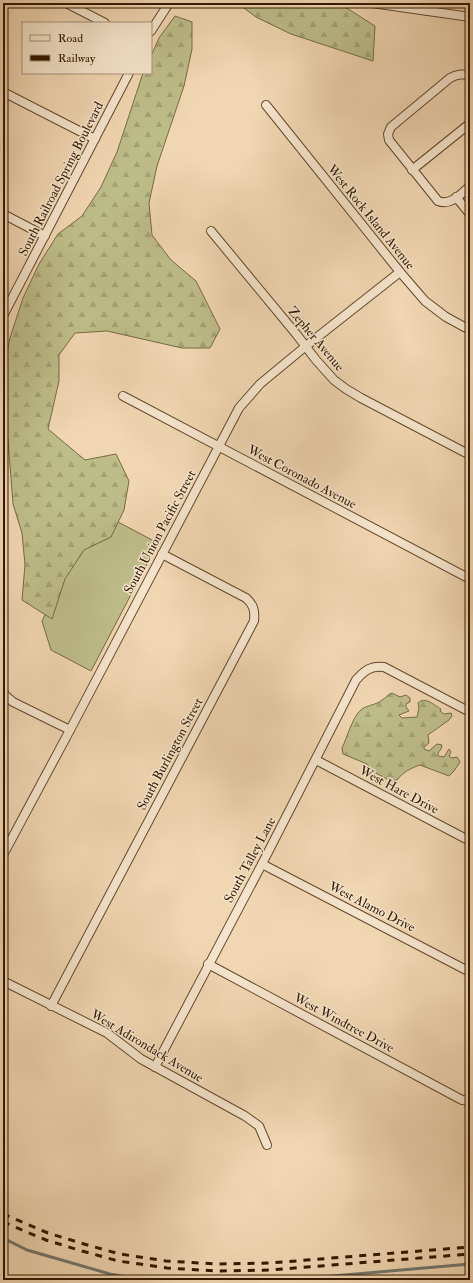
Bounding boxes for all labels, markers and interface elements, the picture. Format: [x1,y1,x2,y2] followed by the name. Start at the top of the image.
[22,22,152,74] legend
[58,31,83,46] text: Road
[58,51,96,66] text: Railway
[15,99,108,259] street label: South Railroad Spring Boulevard
[323,161,419,273] street label: West Rock Island Avenue
[284,304,348,376] street label: Zepher Avenue
[244,441,360,513] street label: West Coronado Avenue
[121,467,199,597] street label: South Union Pacific Street
[134,695,206,813] street label: South Burlington Street
[356,762,442,818] street label: West Hare Drive
[221,814,280,906] street label: South Talley Lane
[325,878,418,936] street label: West Alamo Drive
[290,989,397,1056] street label: West Windtree Drive
[87,1006,207,1086] street label: West Adirondack Avenue

